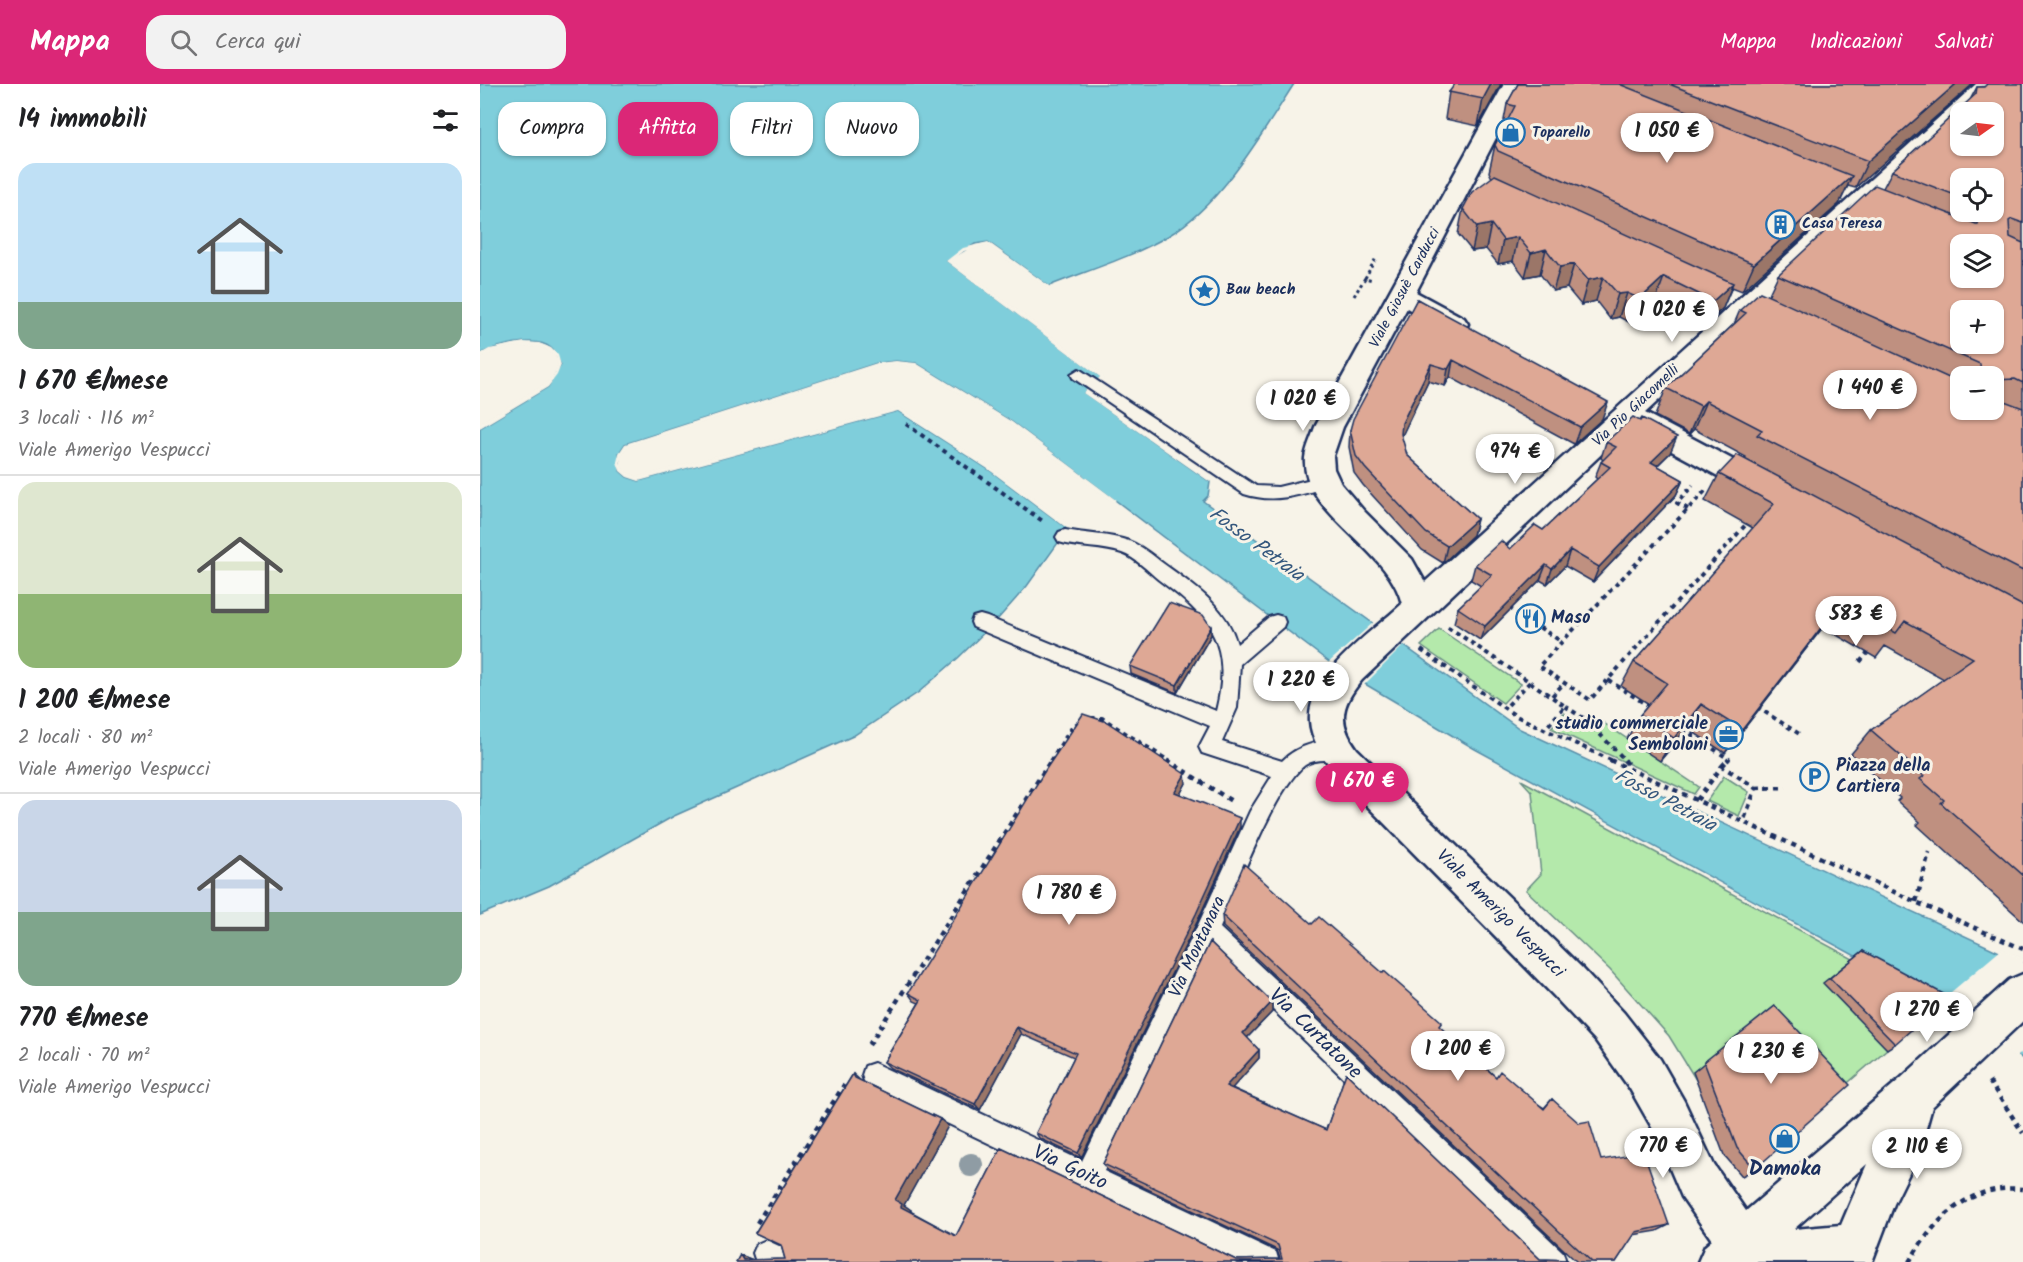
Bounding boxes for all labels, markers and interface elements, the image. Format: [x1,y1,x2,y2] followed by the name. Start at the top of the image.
[146,15,566,69] search box
[30,20,110,65] text: Mappa
[215,25,300,60] text: Cerca qui
[167,26,200,59] icon: search
[1720,26,1777,59] text: Mappa
[1810,26,1902,59] text: Indicazioni
[1935,26,1993,59] text: Salvati
[18,99,146,141] text: 14 immobili
[498,102,606,156] chip: Compra
[618,102,718,156] chip: Affitta
[730,102,813,156] chip: Filtri
[825,102,919,156] chip: Nuovo
[1950,102,2004,156] north arrow
[1950,102,2004,420] map controls
[429,104,462,137] icon: filters
[1612,113,1722,164] pin: 1 050 €
[1635,116,1699,148] text: 1 050 €
[1495,117,1527,149] shop icon: Toparello
[1532,121,1590,145] place label: Toparello
[1950,168,2004,222] button: locate
[186,202,294,310] icon: home
[1765,208,1797,240] building icon: Casa Teresa
[1802,212,1883,236] place label: Casa Teresa
[1363,222,1448,353] street label: Viale Giosuè Carducci
[1950,234,2004,288] button: layers
[1189,274,1221,306] place icon: Bau beach
[1226,278,1295,302] place label: Bau beach
[1617,292,1727,343] pin: 1 020 €
[1639,295,1705,327] text: 1 020 €
[1950,300,2004,354] button: +
[1587,358,1686,453] street label: Via Pio Giacomelli
[18,361,168,403] text: 1 670 €/mese
[1950,366,2004,420] button: −
[1815,370,1925,421] pin: 1 440 €
[1837,373,1903,405] text: 1 440 €
[1248,381,1358,432] pin: 1 020 €
[1270,384,1336,416] text: 1 020 €
[18,403,154,435] text: 3 locali · 116 m²
[1473,434,1557,485] pin: 974 €
[18,435,210,467] text: Viale Amerigo Vespucci
[1490,437,1540,469] text: 974 €
[1202,499,1312,592] water label: Fosso Petraia
[186,521,294,629] icon: home
[1814,596,1898,647] pin: 583 €
[1829,599,1883,631] text: 583 €
[1514,602,1546,634] restaurant icon: Maso
[1551,604,1590,633] place label: Maso
[1246,662,1356,713] pin: 1 220 €
[1267,665,1335,697] text: 1 220 €
[18,680,170,722] text: 1 200 €/mese
[1555,710,1708,760] place label: studio commerciale Semboloni
[1713,718,1745,750] office icon: studio commerciale Semboloni
[18,722,152,754] text: 2 locali · 80 m²
[1836,752,1930,802] place label: Piazza della Cartiera
[18,754,210,786] text: Viale Amerigo Vespucci
[1799,760,1831,792] parking icon: Piazza della Cartiera
[1608,761,1723,842] water label: Fosso Petraia
[1307,763,1417,814] pin: 1 670 €
[1330,766,1394,798] text: 1 670 €
[186,839,294,947] icon: home
[1429,843,1572,986] street label: Viale Amerigo Vespucci
[1014,875,1124,926] pin: 1 780 €
[1036,878,1102,910] text: 1 780 €
[1162,891,1234,1003] street label: Via Montanara
[1260,980,1370,1088] street label: Via Curtatone
[1872,992,1982,1043] pin: 1 270 €
[1894,995,1960,1027] text: 1 270 €
[18,998,149,1040] text: 770 €/mese
[1403,1031,1513,1082] pin: 1 200 €
[1425,1034,1491,1066] text: 1 200 €
[1716,1034,1826,1085] pin: 1 230 €
[1738,1037,1804,1069] text: 1 230 €
[18,1040,150,1072] text: 2 locali · 70 m²
[18,1072,210,1104] text: Viale Amerigo Vespucci
[1769,1122,1801,1154] shop icon: Damoka
[1621,1128,1705,1179] pin: 770 €
[1862,1129,1972,1180] pin: 2 110 €
[1638,1131,1688,1163] text: 770 €
[1886,1132,1948,1164] text: 2 110 €
[1027,1136,1113,1200] street label: Via Goito
[1749,1153,1822,1186] place label: Damoka

